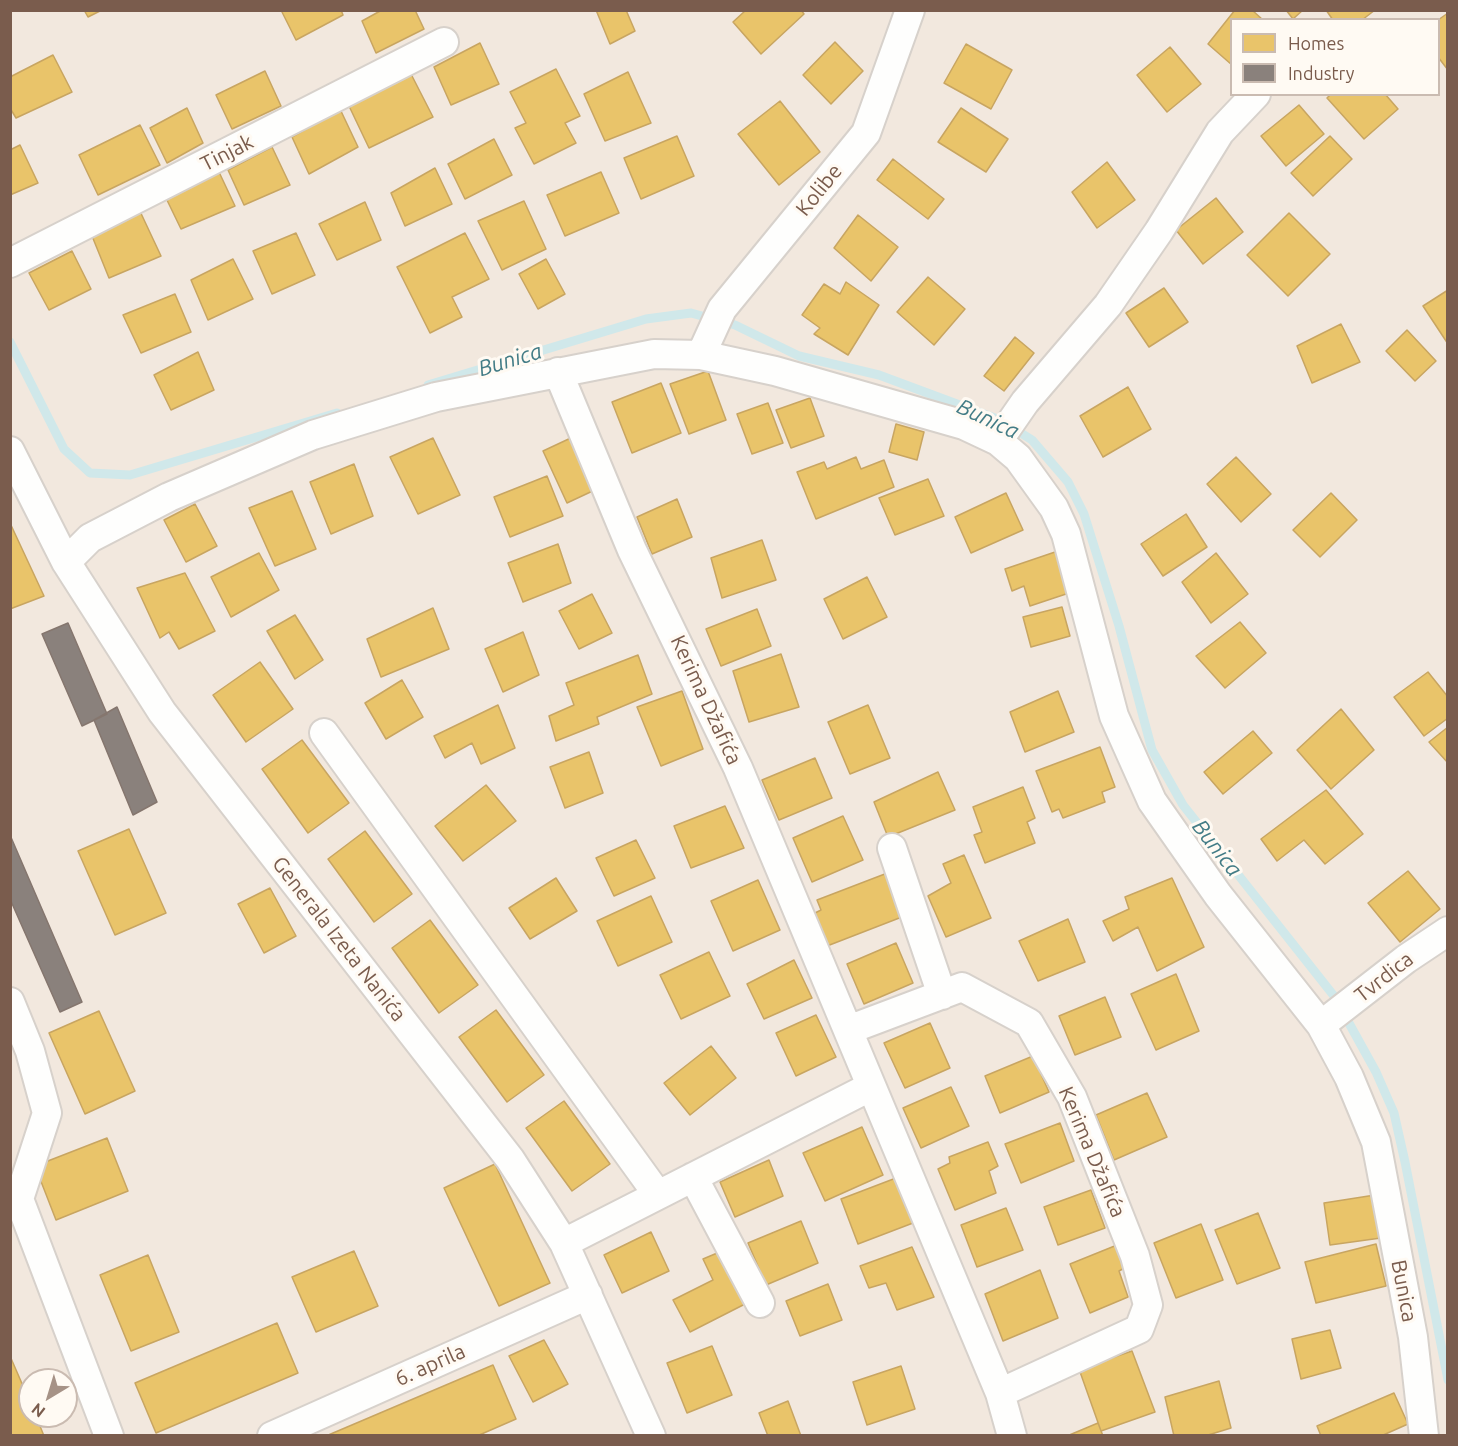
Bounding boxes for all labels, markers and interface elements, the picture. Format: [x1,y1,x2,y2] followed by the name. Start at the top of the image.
[1230,18,1440,96] legend
[1288,33,1344,53] text: Homes
[1288,63,1354,83] text: Industry
[196,129,258,177] street label: Tinjak
[791,159,847,221] street label: Kolibe
[475,338,545,382] water label: Bunica
[953,393,1023,445] water label: Bunica
[665,631,747,769] street label: Kerima Džafića
[1187,814,1247,882] water label: Bunica
[267,851,411,1027] street label: Generala Izeta Nanića
[1350,946,1418,1008] street label: Tvrdica
[1053,1083,1131,1221] street label: Kerima Džafića
[1386,1258,1422,1324] street label: Bunica
[391,1338,469,1392] street label: 6. aprila
[18,1368,78,1428] north arrow
[28,1400,48,1421] text: N

